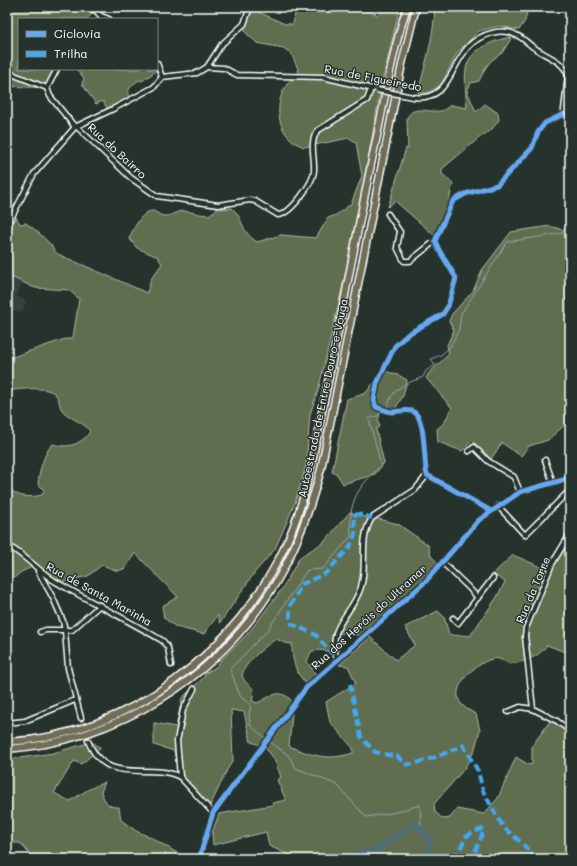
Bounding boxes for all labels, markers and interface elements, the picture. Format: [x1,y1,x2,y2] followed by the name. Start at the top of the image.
[18,18,158,70] legend
[54,25,101,41] text: Ciclovia
[54,45,88,61] text: Trilha
[323,61,423,94] street label: Rua de Figueiredo
[85,120,150,182] street label: Rua do Bairro
[294,297,351,499] street label: Autoestrada de Entre Douro-e-Vouga
[512,554,553,626] street label: Rua da Torre
[44,558,155,629] street label: Rua de Santa Marinha
[308,561,430,672] street label: Rua dos Heróis do Ultramar

